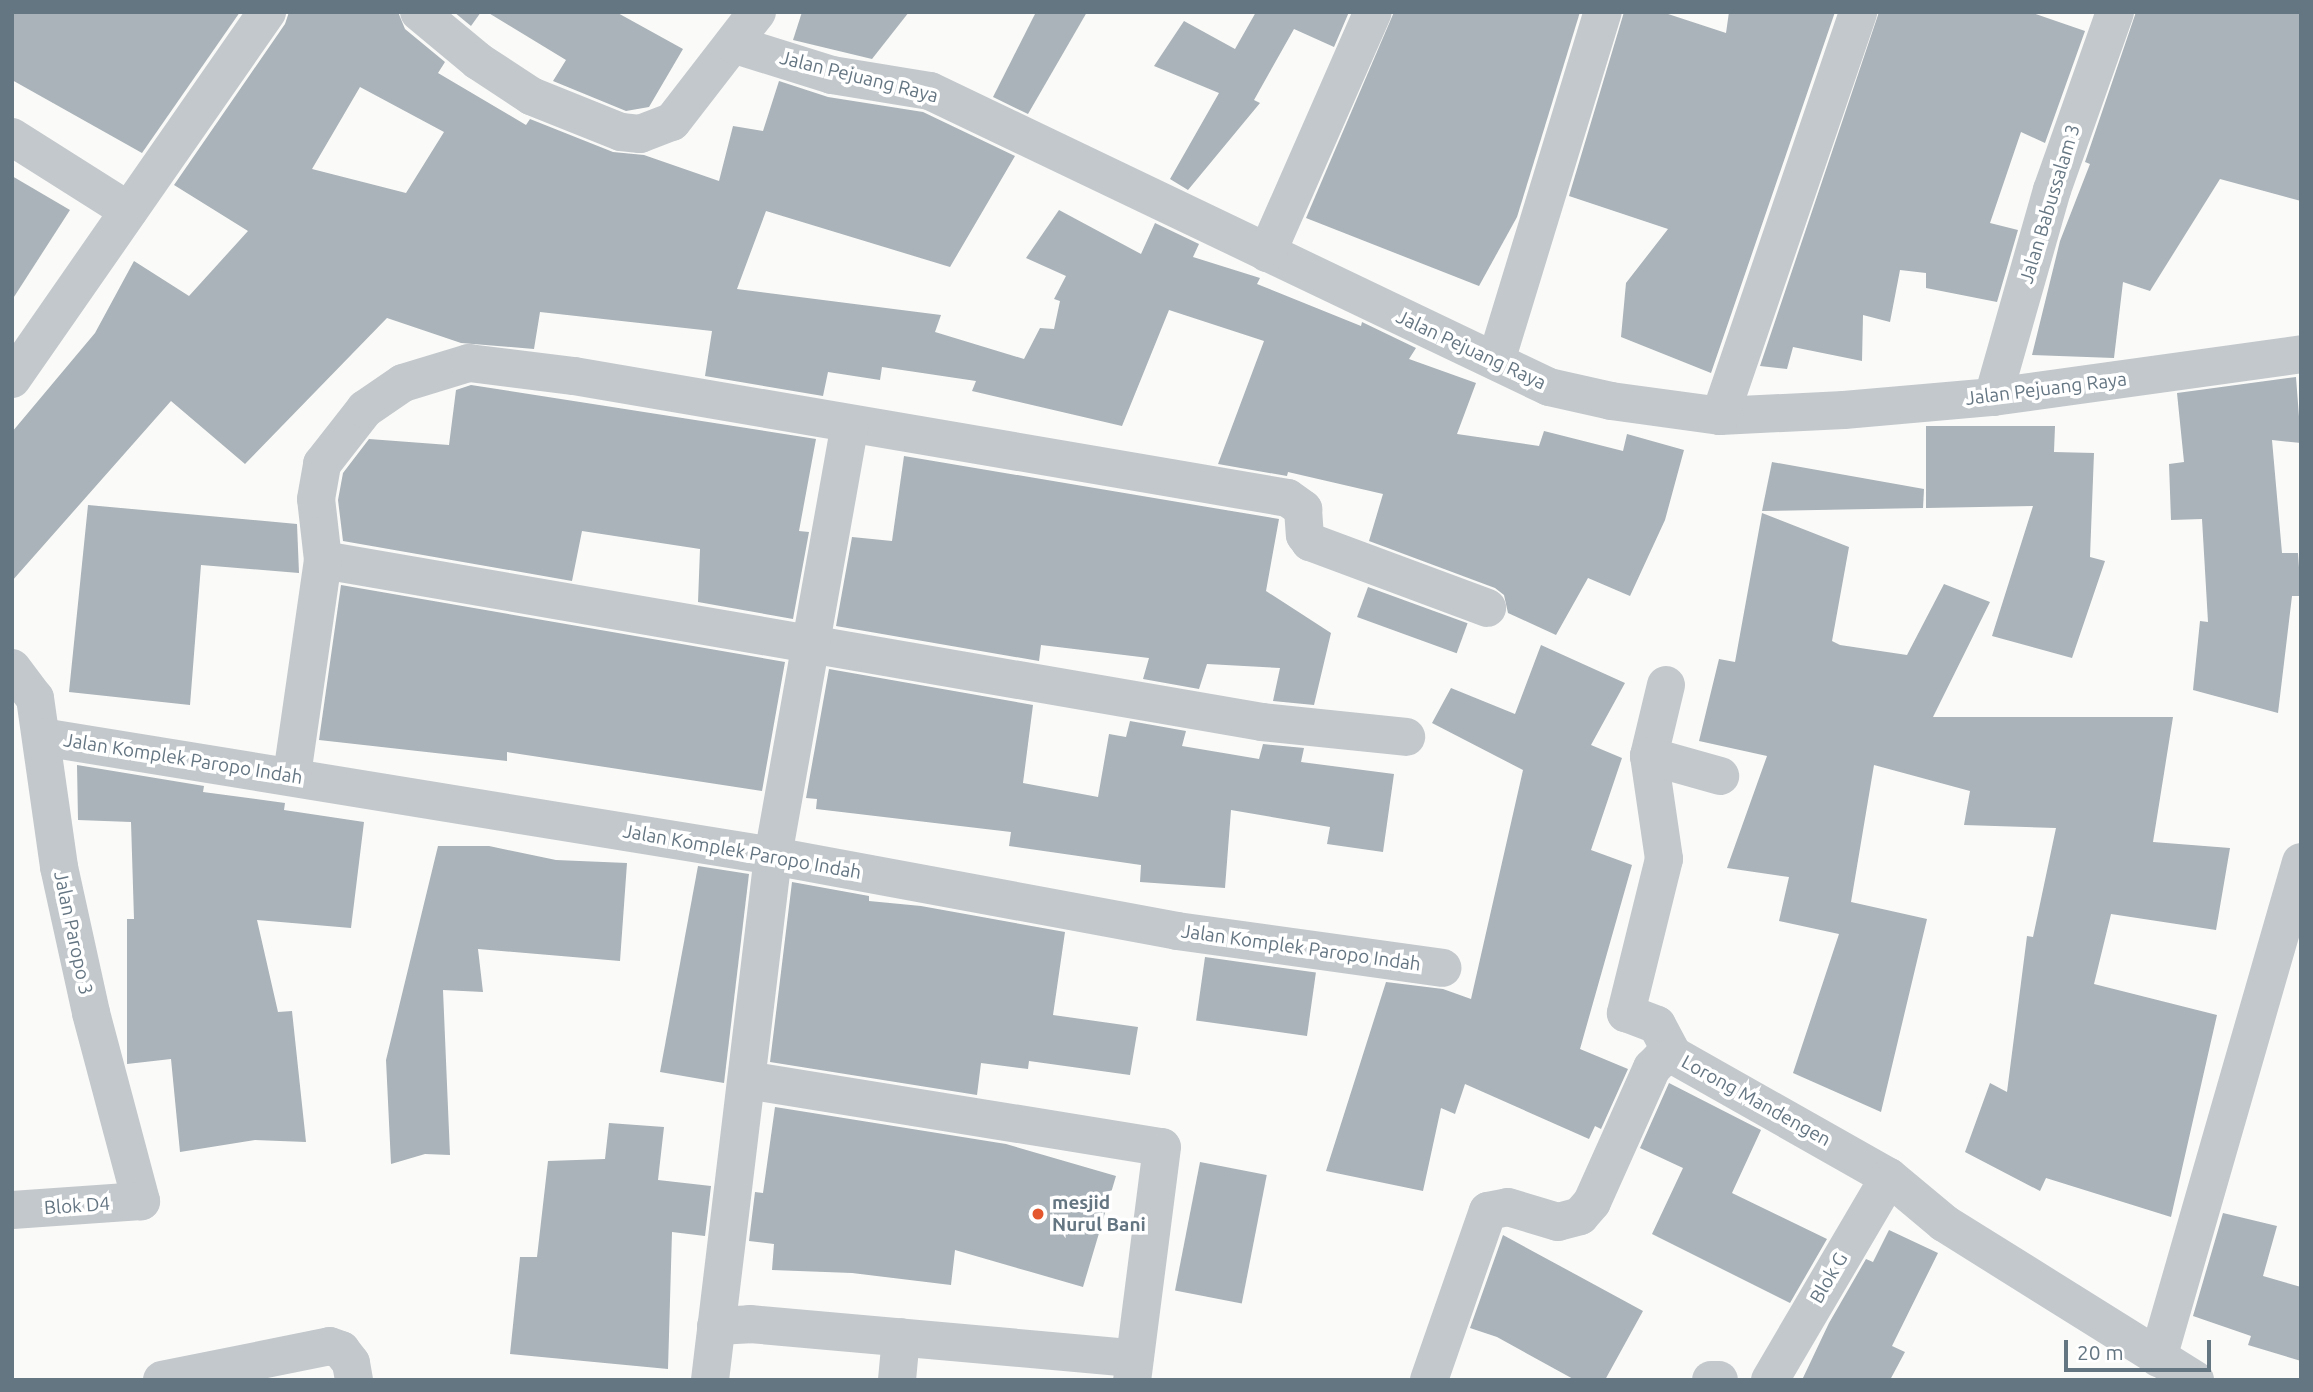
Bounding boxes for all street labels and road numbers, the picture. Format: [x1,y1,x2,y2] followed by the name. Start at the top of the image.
[777,46,941,108] street label: Jalan Pejuang Raya
[2015,122,2085,286] street label: Jalan Babussalam 3
[1393,305,1549,395] street label: Jalan Pejuang Raya
[1964,368,2128,410] street label: Jalan Pejuang Raya
[62,729,304,789] street label: Jalan Komplek Paropo Indah
[621,820,863,884] street label: Jalan Komplek Paropo Indah
[49,869,97,997] street label: Jalan Paropo 3
[1180,920,1422,976] street label: Jalan Komplek Paropo Indah
[1677,1051,1835,1151] street label: Lorong Mandengen
[43,1192,111,1220] street label: Blok D4
[1805,1249,1853,1307] street label: Blok G

